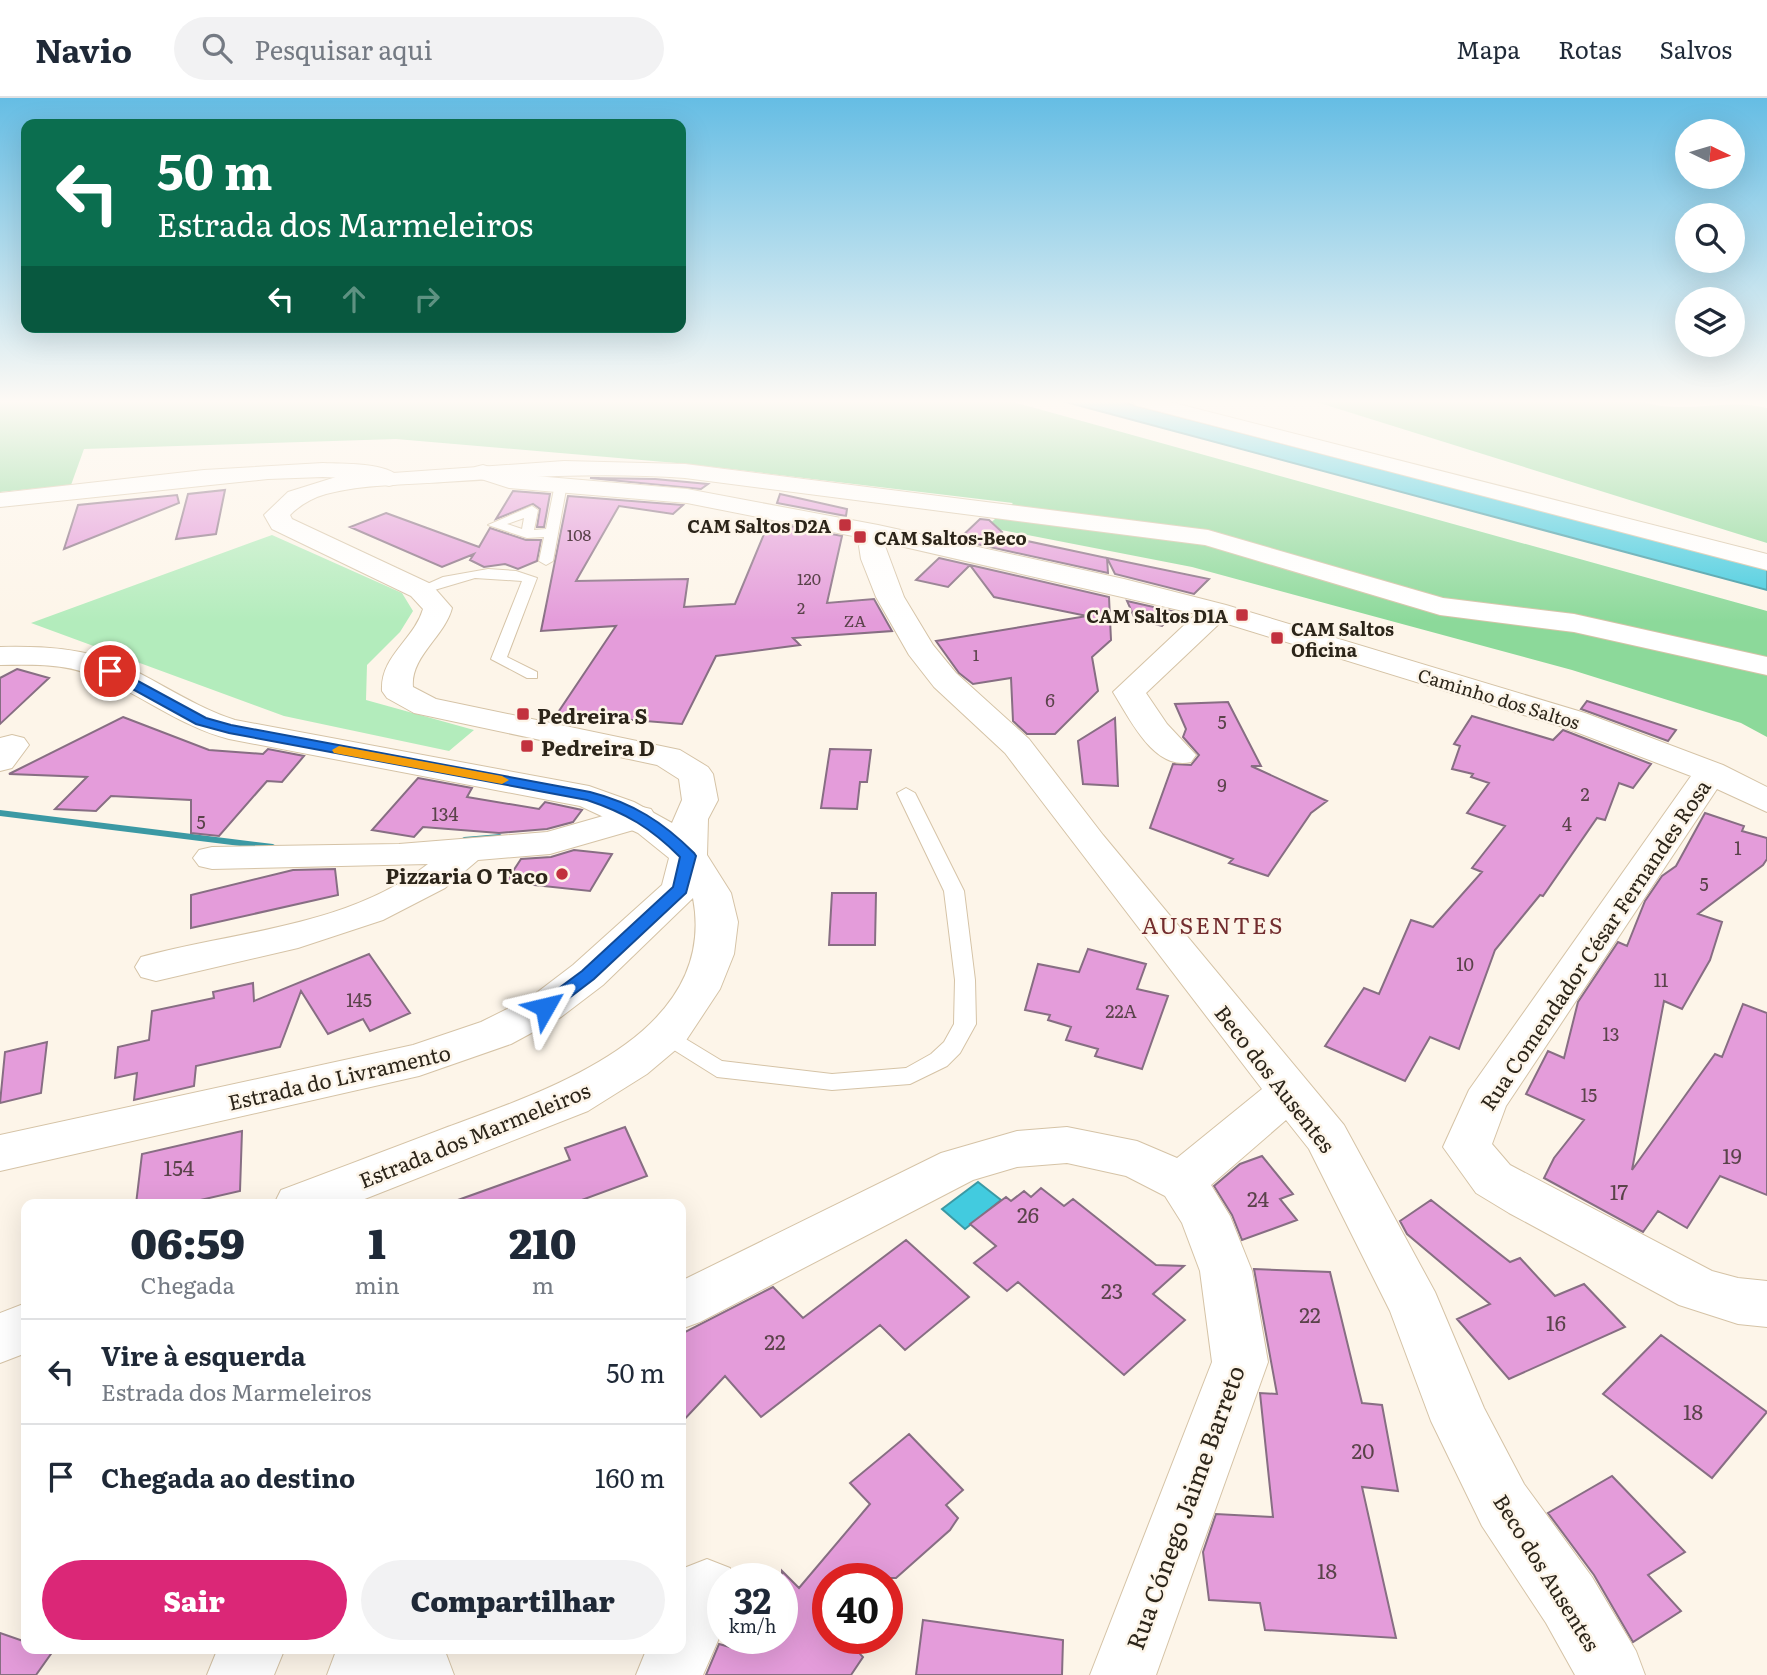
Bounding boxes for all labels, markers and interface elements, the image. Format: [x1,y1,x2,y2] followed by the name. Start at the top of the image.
[174,17,664,80] search box
[35,24,132,73] text: Navio
[198,29,236,67] icon: search
[254,29,433,68] text: Pesquisar aqui
[1456,31,1520,66] text: Mapa
[1558,31,1622,66] text: Rotas
[1660,31,1732,66] text: Salvos
[1675,119,1745,189] north arrow
[1675,119,1745,357] map controls
[157,132,273,205] text: 50 m
[42,147,133,238] icon: left
[157,199,533,247] text: Estrada dos Marmeleiros
[1675,203,1745,273] button: search
[262,280,300,318] icon: left
[335,280,373,318] icon: ahead
[408,280,446,318] icon: right
[1675,287,1745,357] button: layers
[687,512,831,539] place label: CAM Saltos D2A
[837,517,853,533] marker: CAM Saltos D2A
[567,522,591,546] house number: 108
[874,524,1027,551] place label: CAM Saltos-Beco
[852,529,868,545] marker: CAM Saltos-Beco
[797,566,821,590] house number: 120
[797,595,805,619] house number: 2
[1086,602,1228,629] place label: CAM Saltos D1A
[1234,607,1250,623] marker: CAM Saltos D1A
[844,608,866,632] house number: ZA
[1291,615,1394,663] place label: CAM Saltos Oficina
[1269,630,1285,646] marker: CAM Saltos Oficina
[80,641,140,701] pin
[973,642,980,666] house number: 1
[91,652,129,690] icon: arrive
[1415,661,1583,735] street label: Caminho dos Saltos
[1045,686,1055,713] house number: 6
[537,699,647,730] place label: Pedreira S
[515,706,531,722] marker: Pedreira S
[1217,708,1227,735] house number: 5
[541,731,655,762] place label: Pedreira D
[519,738,535,754] marker: Pedreira D
[1217,771,1227,798] house number: 9
[1471,772,1717,1116] street label: Rua Comendador César Fernandes Rosa
[1580,780,1590,807] house number: 2
[432,800,459,827] house number: 134
[196,808,206,835] house number: 5
[1562,810,1572,837] house number: 4
[1734,834,1742,861] house number: 1
[385,859,548,890] place label: Pizzaria O Taco
[554,866,570,882] marker: Pizzaria O Taco
[1699,870,1709,897] house number: 5
[1142,907,1284,941] district label: AUSENTES
[1456,950,1474,977] house number: 10
[1654,966,1668,993] house number: 11
[508,970,582,1044] position arrow
[346,986,372,1013] house number: 145
[1105,997,1137,1024] house number: 22A
[1208,998,1344,1158] street label: Beco dos Ausentes
[1602,1020,1620,1047] house number: 13
[225,1035,453,1117] street label: Estrada do Livramento
[354,1073,594,1195] street label: Estrada dos Marmeleiros
[1581,1081,1597,1108] house number: 15
[1722,1139,1742,1170] house number: 19
[164,1151,195,1182] house number: 154
[1610,1175,1629,1206] house number: 17
[1247,1182,1270,1213] house number: 24
[1017,1198,1039,1229] house number: 26
[130,1210,245,1272] text: 06:59
[368,1210,386,1272] text: 1
[509,1210,577,1272] text: 210
[141,1267,235,1301] text: Chegada
[354,1267,400,1301] text: min
[532,1267,554,1301] text: m
[1101,1274,1123,1305] house number: 23
[1299,1298,1321,1329] house number: 22
[1546,1306,1566,1337] house number: 16
[764,1325,786,1356] house number: 22
[101,1335,306,1374] text: Vire à esquerda
[606,1352,665,1391] text: 50 m
[42,1353,80,1391] icon: left
[1116,1360,1252,1654] street label: Rua Cónego Jaime Barreto
[101,1374,371,1408] text: Estrada dos Marmeleiros
[1683,1395,1703,1426] house number: 18
[1352,1434,1374,1465] house number: 20
[101,1457,355,1496] text: Chegada ao destino
[595,1457,665,1496] text: 160 m
[42,1458,80,1496] icon: arrive
[1487,1488,1609,1656] street label: Beco dos Ausentes
[1317,1554,1337,1585] house number: 18
[42,1560,347,1640] button: Sair
[361,1560,665,1640] button: Compartilhar
[812,1563,903,1654] speed limit sign: 40
[734,1573,771,1625] text: 32
[729,1612,776,1639] text: km/h

